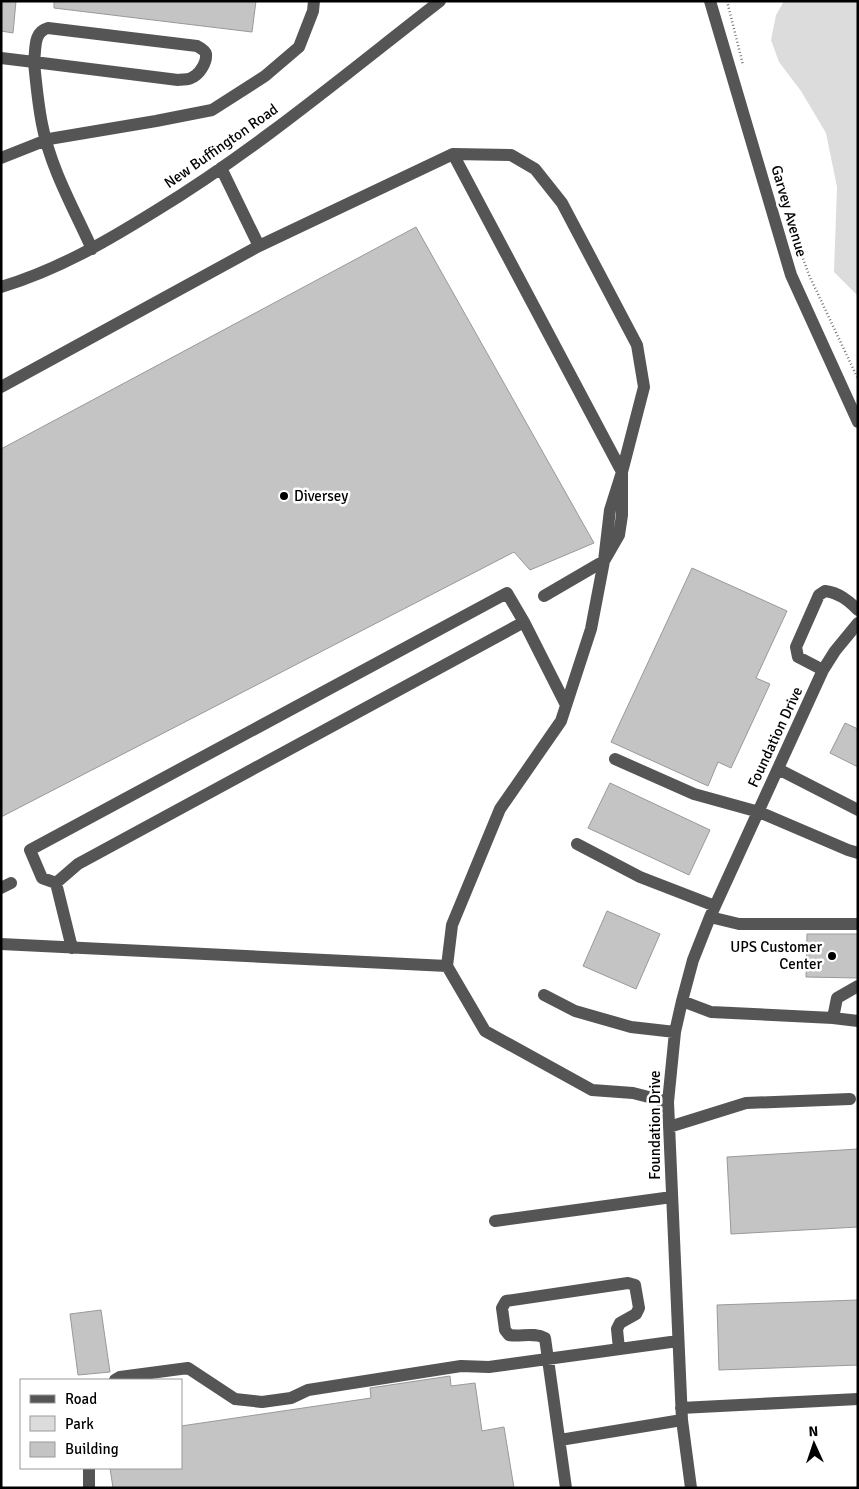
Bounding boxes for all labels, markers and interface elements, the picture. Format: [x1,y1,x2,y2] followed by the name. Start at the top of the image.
[161,100,281,192] street label: New Buffington Road
[767,163,811,259] street label: Garvey Avenue
[294,487,348,505] place label: Diversey
[278,490,290,502] marker: Diversey
[744,684,806,790] street label: Foundation Drive
[730,938,822,973] place label: UPS Customer Center
[826,950,838,962] marker: UPS Customer Center
[646,1070,664,1180] street label: Foundation Drive
[20,1379,182,1469] legend
[65,1390,97,1408] text: Road
[65,1415,94,1433] text: Park
[789,1419,839,1469] north arrow
[808,1423,819,1440] text: N
[65,1440,119,1458] text: Building

